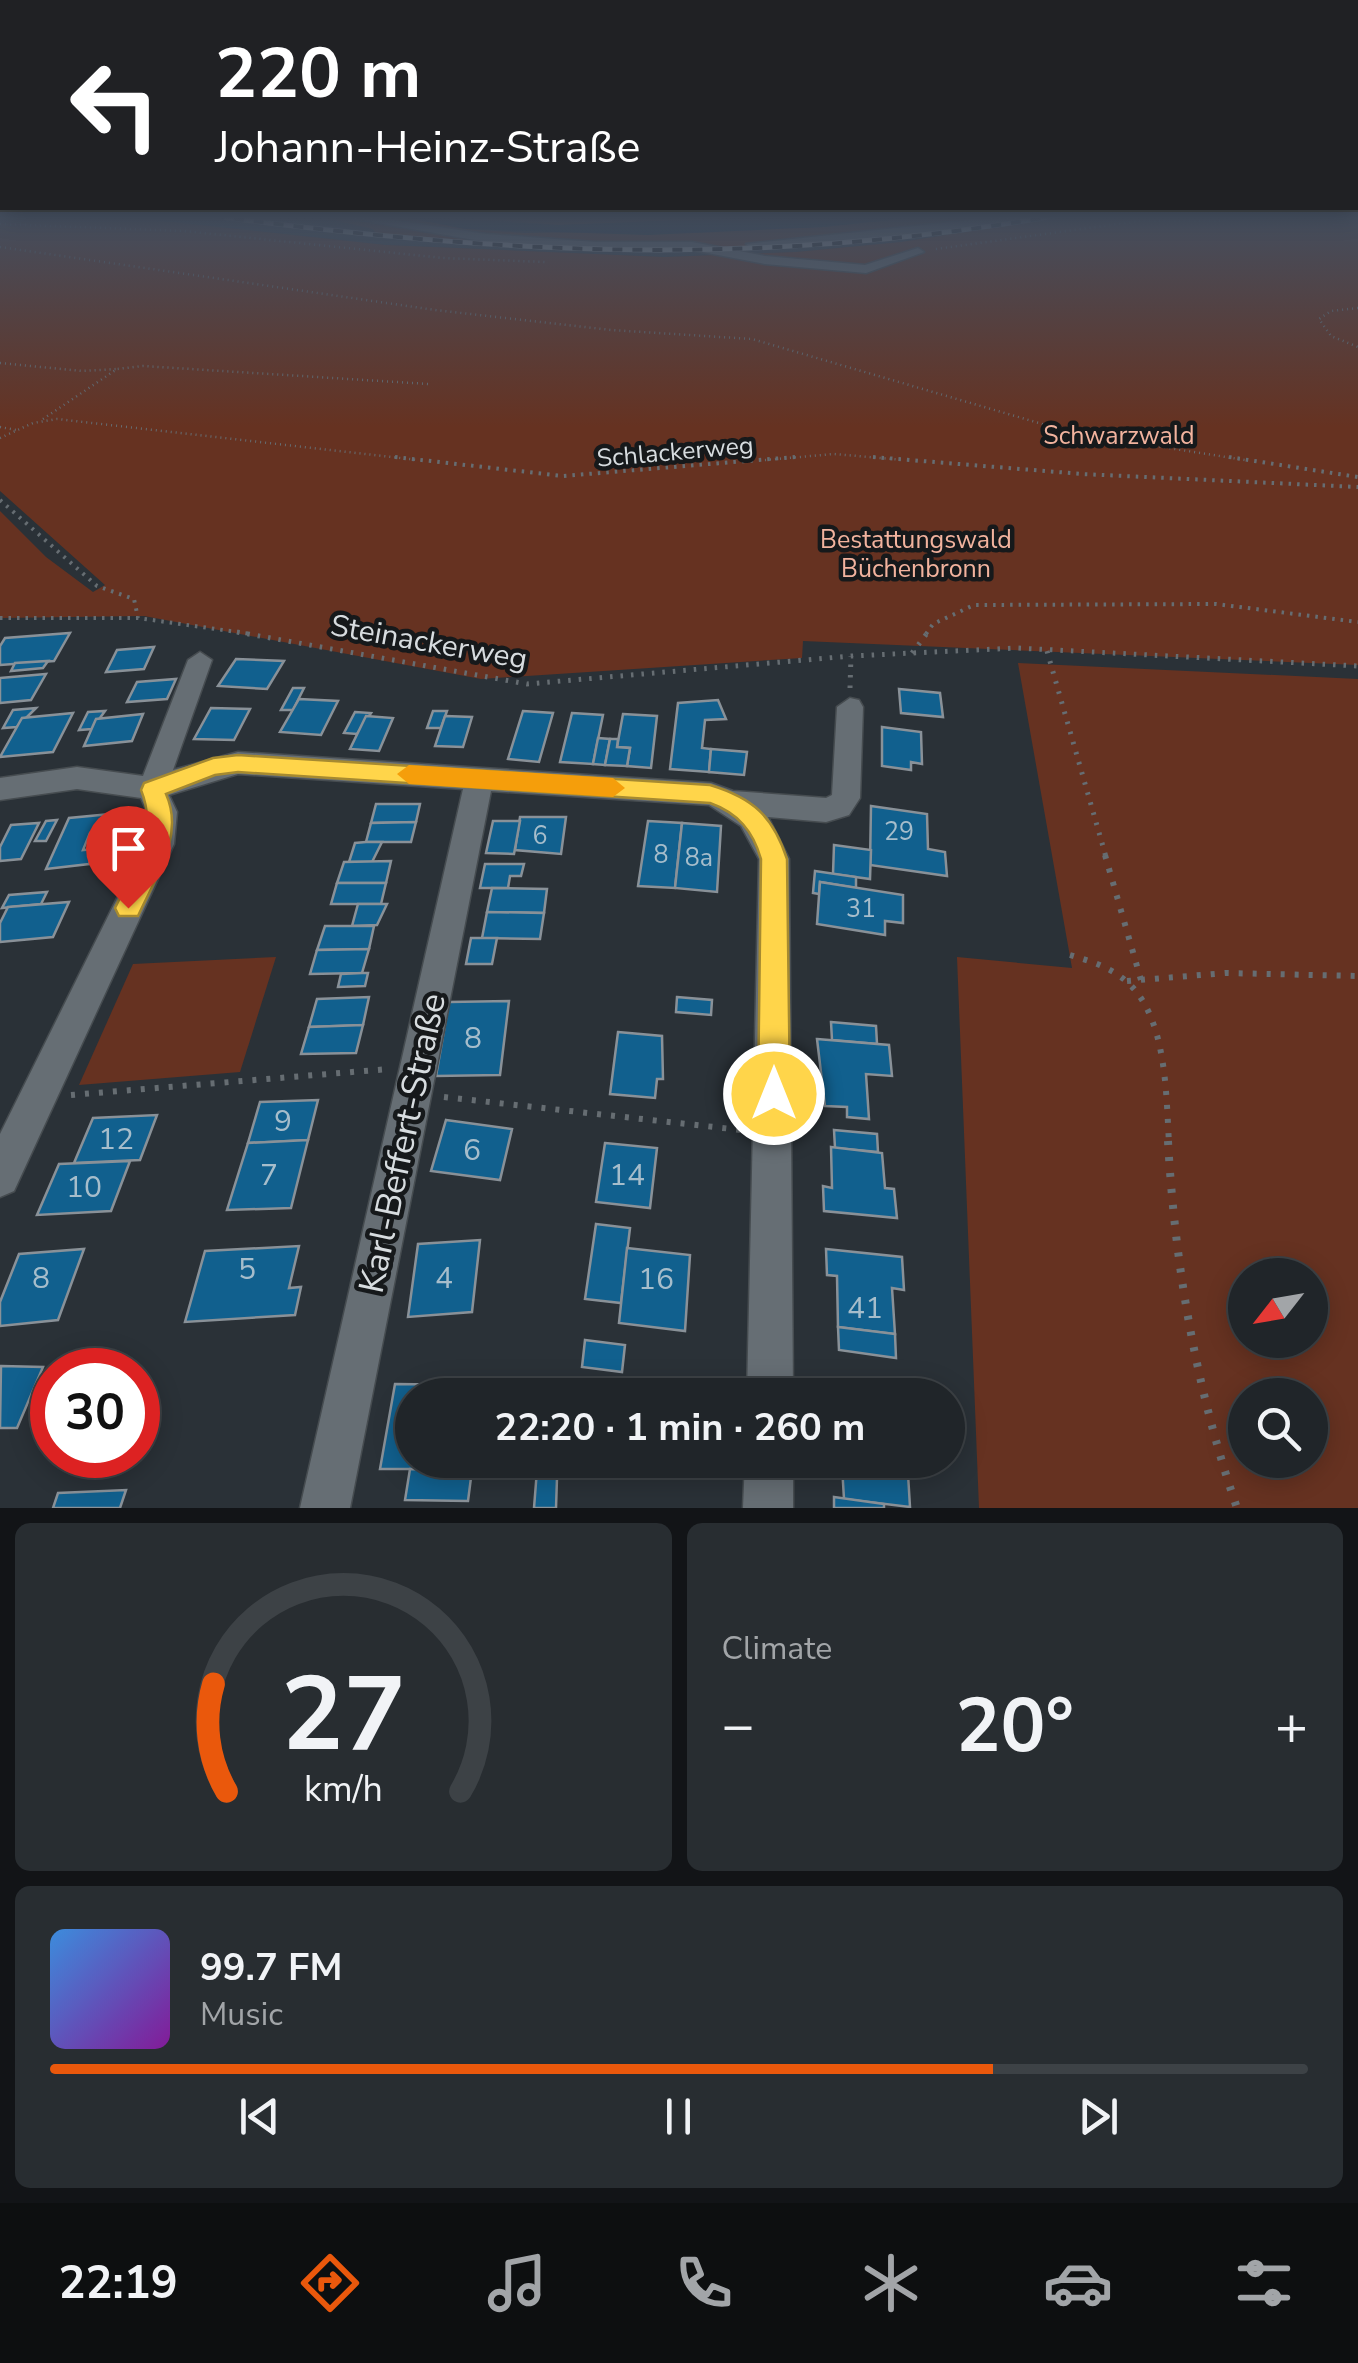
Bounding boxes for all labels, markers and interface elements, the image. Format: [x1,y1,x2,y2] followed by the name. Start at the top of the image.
[215,26,421,122] text: 220 m
[50,40,180,170] icon: left
[215,117,640,178] text: Johann-Heinz-Straße
[1043,419,1195,453] park label: Schwarzwald
[595,428,755,476] street label: Schlackerweg
[820,523,1012,586] park label: Bestattungswald Büchenbronn
[327,605,531,680] street label: Steinackerweg
[86,806,171,909] pin
[884,815,914,849] house number: 29
[532,819,548,853] house number: 6
[101,821,156,876] icon: arrive
[653,838,669,872] house number: 8
[685,841,713,875] house number: 8a
[846,892,876,926] house number: 31
[348,989,457,1297] street label: Karl-Beffert-Straße
[464,1018,482,1059] house number: 8
[722,1042,826,1146] position arrow
[274,1101,292,1142] house number: 9
[98,1119,134,1160] house number: 12
[463,1130,481,1171] house number: 6
[260,1155,278,1196] house number: 7
[609,1155,645,1196] house number: 14
[66,1167,102,1208] house number: 10
[238,1249,256,1290] house number: 5
[32,1258,50,1299] house number: 8
[435,1258,453,1299] house number: 4
[1228,1258,1328,1358] north arrow
[1228,1258,1328,1478] map controls
[638,1259,674,1300] house number: 16
[847,1288,883,1329] house number: 41
[30,1348,160,1478] speed limit sign: 30
[1228,1378,1328,1478] button: search
[495,1402,865,1453] text: 22:20 · 1 min · 260 m
[722,1627,832,1670] text: Climate
[281,1644,406,1786] text: 27
[956,1675,1074,1777] text: 20°
[722,1688,755,1763] text: −
[1275,1688,1308,1763] text: +
[304,1765,383,1814] text: km/h
[200,1942,342,1993] text: 99.7 FM
[200,1993,283,2036] text: Music
[232,2089,287,2144] icon: previous
[651,2089,706,2144] icon: pause
[1071,2089,1126,2144] icon: next
[295,2248,365,2318] icon: directions
[482,2248,552,2318] icon: music
[669,2248,739,2318] icon: phone
[856,2248,926,2318] icon: climate
[1043,2248,1113,2318] icon: car
[1229,2248,1299,2318] icon: filters
[58,2253,178,2314] text: 22:19

